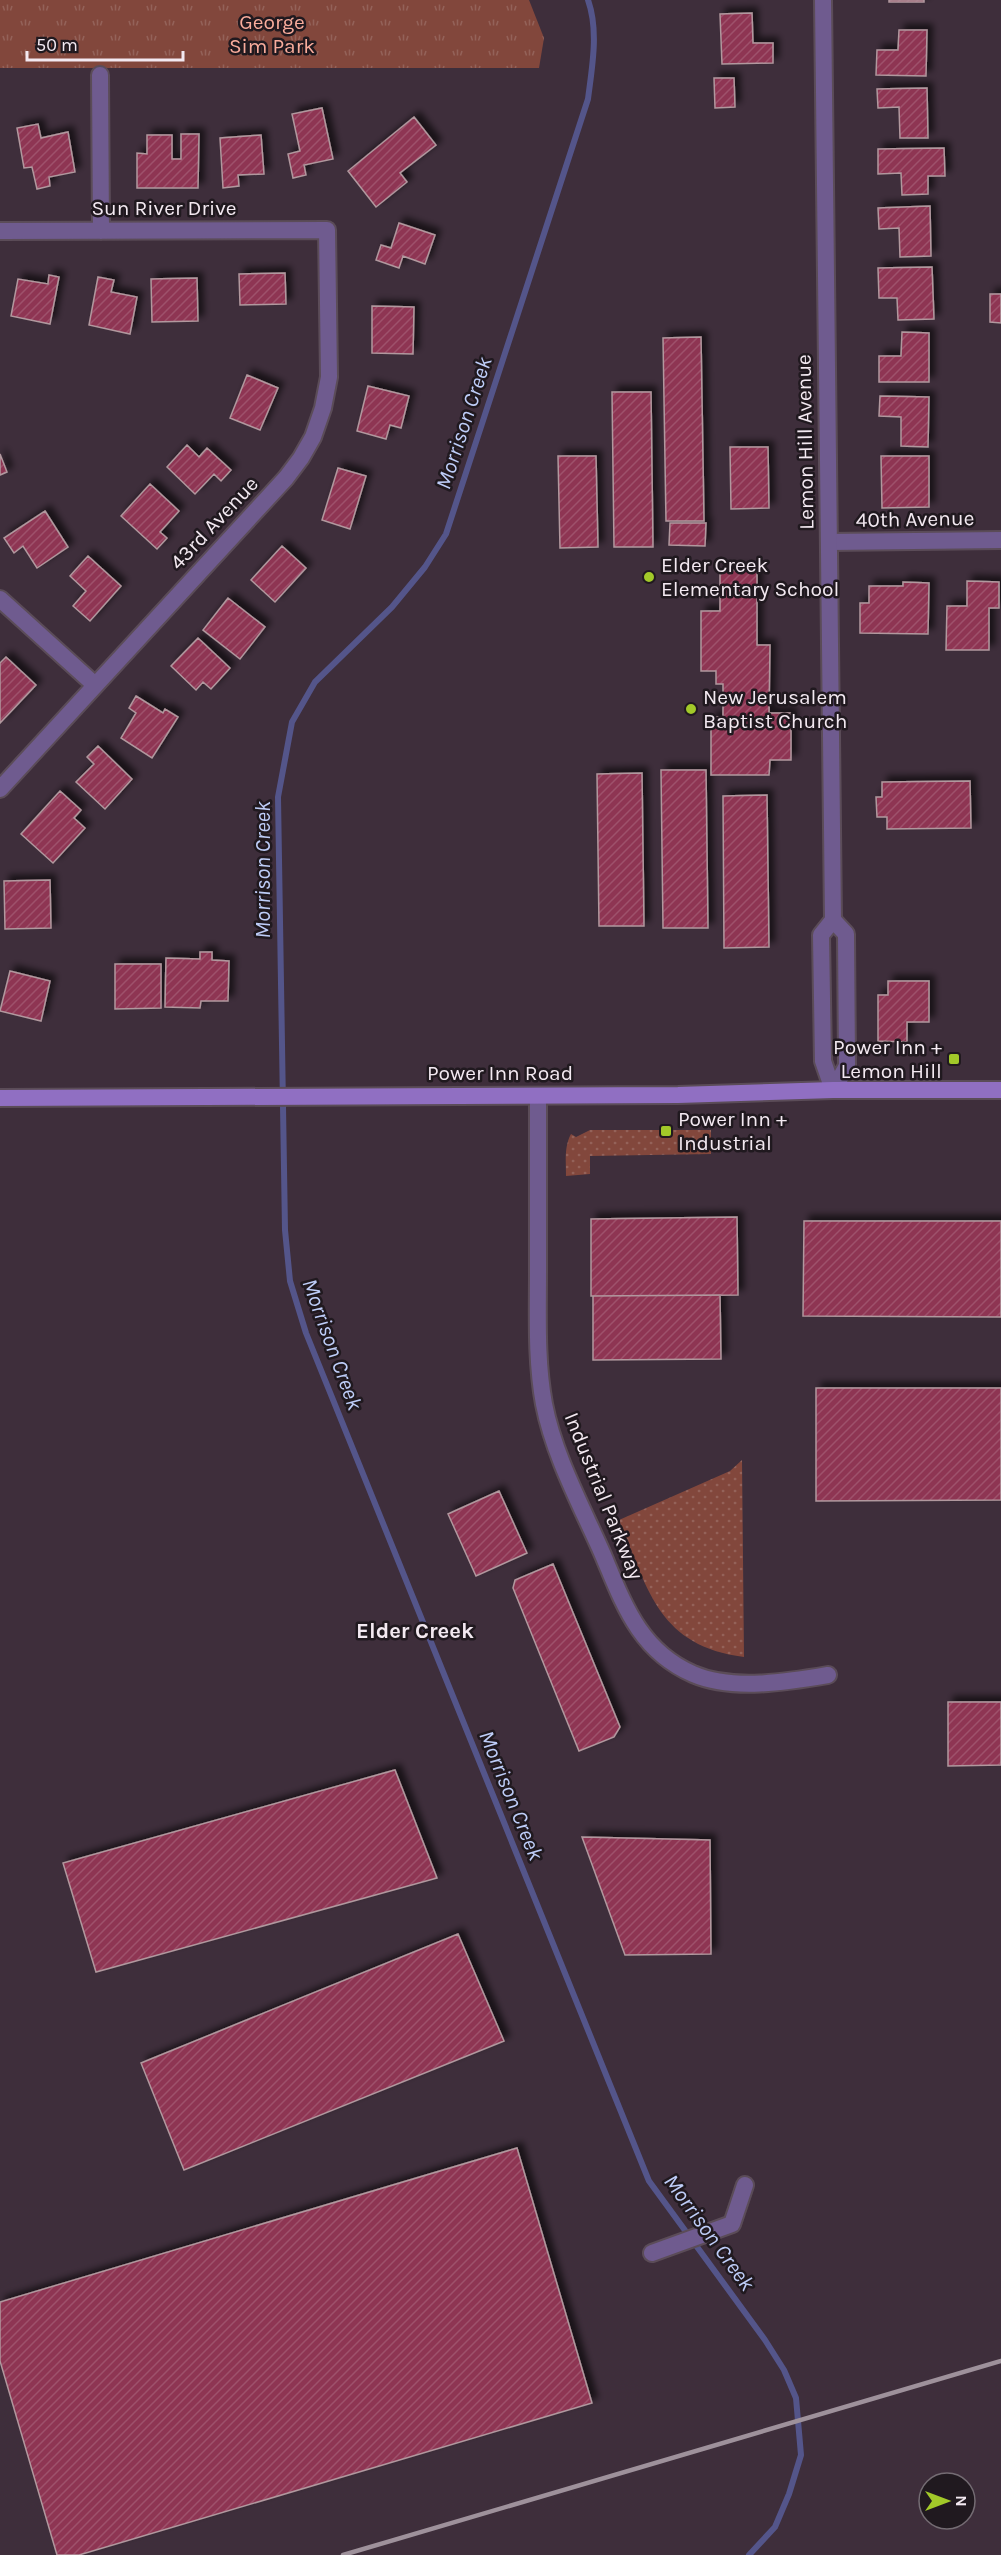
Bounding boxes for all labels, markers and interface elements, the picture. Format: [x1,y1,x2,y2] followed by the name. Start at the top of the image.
[229,10,315,58] park label: George Sim Park
[27,24,183,62] scale bar
[36,34,78,56] text: 50 m
[91,196,237,220] street label: Sun River Drive
[430,353,498,493] water label: Morrison Creek
[791,354,819,530] street label: Lemon Hill Avenue
[165,472,263,574] street label: 43rd Avenue
[855,506,975,532] street label: 40th Avenue
[661,553,839,601] place label: Elder Creek Elementary School
[642,570,656,584] marker: Elder Creek Elementary School
[703,685,847,733] place label: New Jerusalem Baptist Church
[684,702,698,716] marker: New Jerusalem Baptist Church
[250,800,276,939] water label: Morrison Creek
[833,1035,942,1083] place label: Power Inn + Lemon Hill
[947,1052,961,1066] marker: Power Inn + Lemon Hill
[427,1061,573,1085] street label: Power Inn Road
[678,1107,787,1155] place label: Power Inn + Industrial
[659,1124,673,1138] marker: Power Inn + Industrial
[296,1275,368,1414] water label: Morrison Creek
[560,1409,649,1583] street label: Industrial Parkway
[356,1618,474,1644] district label: Elder Creek
[473,1727,549,1865] water label: Morrison Creek
[658,2169,761,2297] water label: Morrison Creek
[917,2471,977,2531] north arrow
[952,2495,971,2507] text: N

